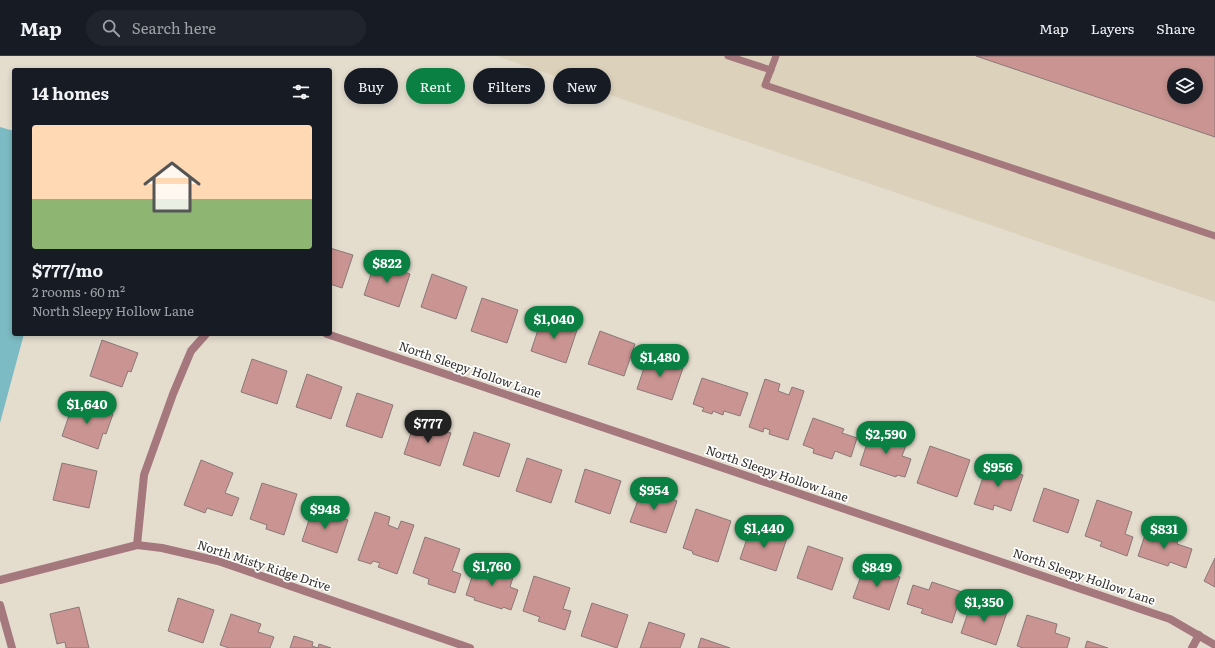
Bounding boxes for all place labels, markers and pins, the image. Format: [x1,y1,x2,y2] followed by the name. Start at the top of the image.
[363,250,411,284] pin: $822
[521,306,587,340] pin: $1,040
[627,344,693,378] pin: $1,480
[54,391,120,425] pin: $1,640
[404,410,452,444] pin: $777
[853,421,919,455] pin: $2,590
[974,454,1022,488] pin: $956
[630,477,678,511] pin: $954
[301,496,349,530] pin: $948
[731,515,797,549] pin: $1,440
[1140,516,1188,550] pin: $831
[459,553,525,587] pin: $1,760
[853,554,901,588] pin: $849
[951,589,1017,623] pin: $1,350

